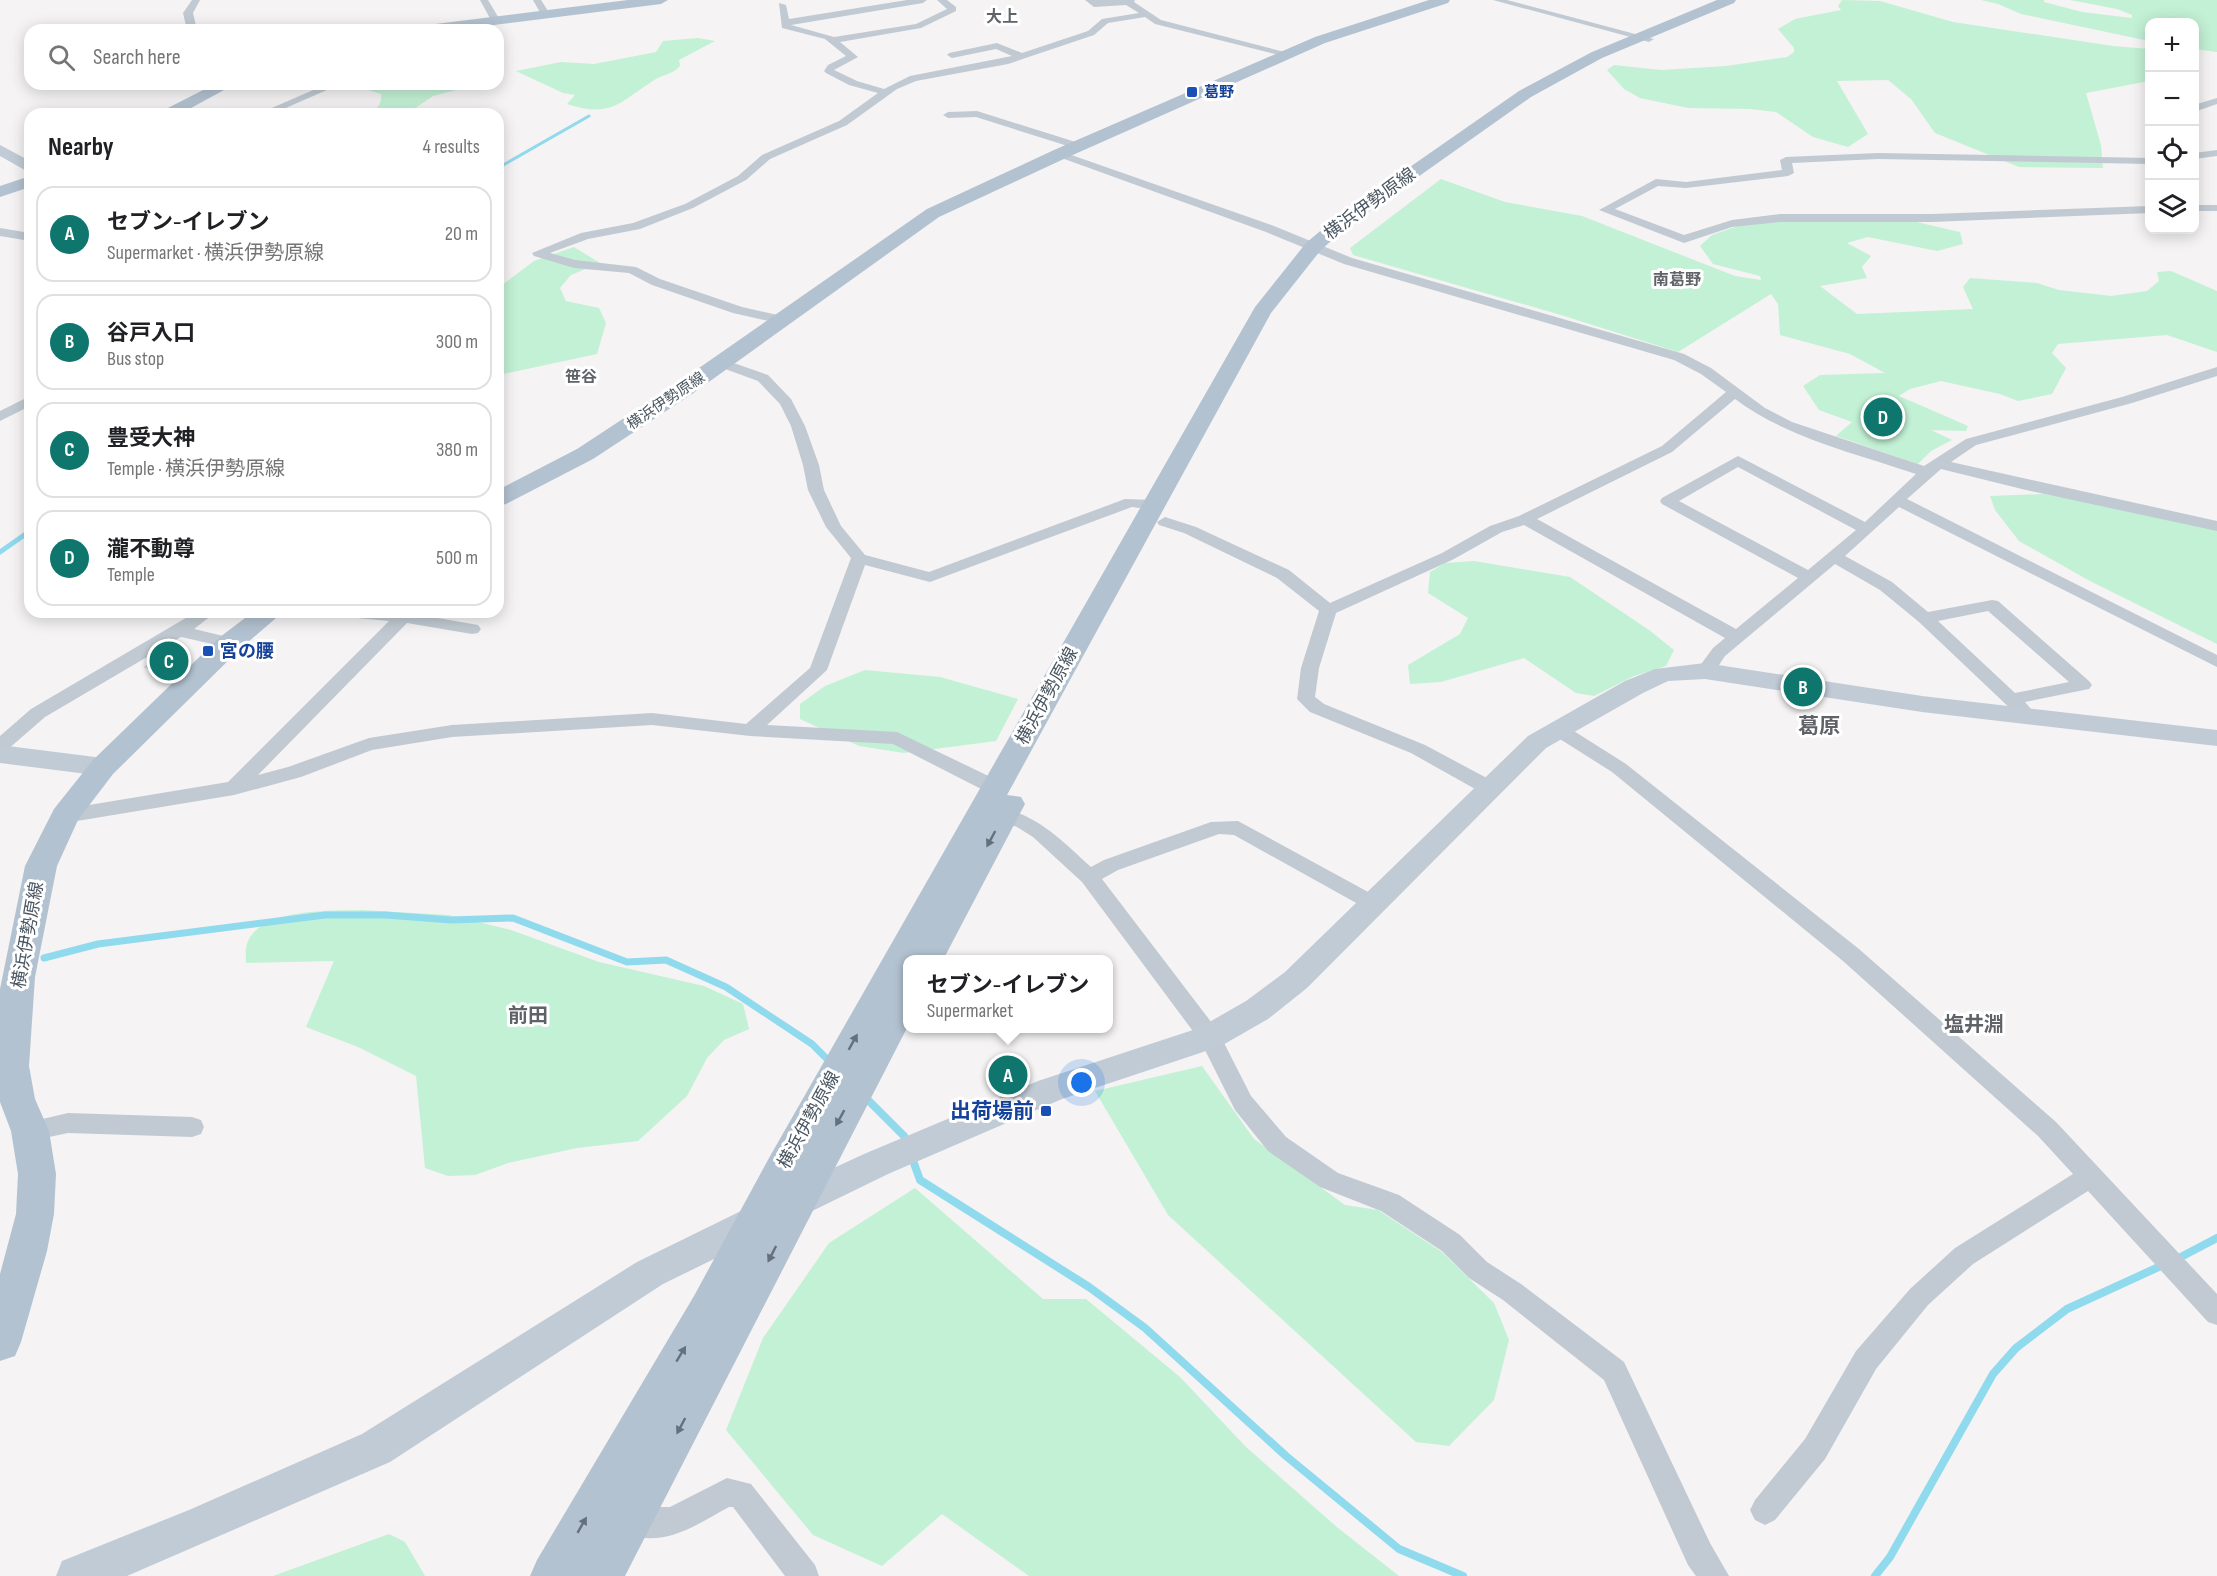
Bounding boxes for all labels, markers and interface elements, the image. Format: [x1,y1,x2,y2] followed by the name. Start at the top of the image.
[986,8,1018,27] district label: 大上
[2145,18,2199,234] map controls
[2145,18,2199,72] button: +
[24,24,504,90] search box
[45,41,78,74] icon: search
[93,44,180,71] text: Search here
[2145,72,2199,126] button: −
[1204,83,1234,102] place label: 葛野
[1185,85,1199,99] marker: 葛野
[2145,126,2199,180] button: locate
[48,132,114,163] text: Nearby
[423,135,480,159] text: 4 results
[1320,164,1420,244] street label: 横浜伊勢原線
[2145,180,2199,234] button: layers
[107,209,269,236] text: セブン-イレブン
[65,222,74,246] text: A
[445,222,478,246] text: 20 m
[107,241,324,265] text: Supermarket · 横浜伊勢原線
[1653,271,1701,290] district label: 南葛野
[107,320,195,347] text: 谷戸入口
[65,330,74,354] text: B
[436,330,478,354] text: 300 m
[107,347,164,371] text: Bus stop
[565,368,597,387] district label: 笹谷
[623,368,709,434] street label: 横浜伊勢原線
[1864,394,1902,440] pin: D
[107,425,195,452] text: 豊受大神
[64,438,75,462] text: C
[436,438,478,462] text: 380 m
[107,457,285,481] text: Temple · 横浜伊勢原線
[107,536,195,563] text: 瀧不動尊
[64,546,75,570] text: D
[436,546,478,570] text: 500 m
[107,563,155,587] text: Temple
[150,638,188,684] pin: C
[220,641,274,662] place label: 宮の腰
[201,644,215,658] marker: 宮の腰
[1012,644,1082,748] street label: 横浜伊勢原線
[1784,664,1822,710] pin: B
[1798,714,1840,739] district label: 葛原
[986,831,996,848] one-way arrow
[8,880,48,990] street label: 横浜伊勢原線
[903,955,1113,1033] popup
[927,972,1089,999] text: セブン-イレブン
[927,999,1013,1023] text: Supermarket
[508,1004,548,1028] district label: 前田
[1944,1013,2004,1037] district label: 塩井淵
[847,1034,858,1050] one-way arrow
[988,1052,1028,1098] pin: A
[774,1068,844,1172] street label: 横浜伊勢原線
[1067,1068,1096,1097] your location
[950,1099,1034,1124] place label: 出荷場前
[1039,1104,1053,1118] marker: 出荷場前
[835,1110,845,1127] one-way arrow
[767,1245,777,1262] one-way arrow
[676,1346,687,1362] one-way arrow
[676,1418,686,1435] one-way arrow
[576,1517,587,1533] one-way arrow

